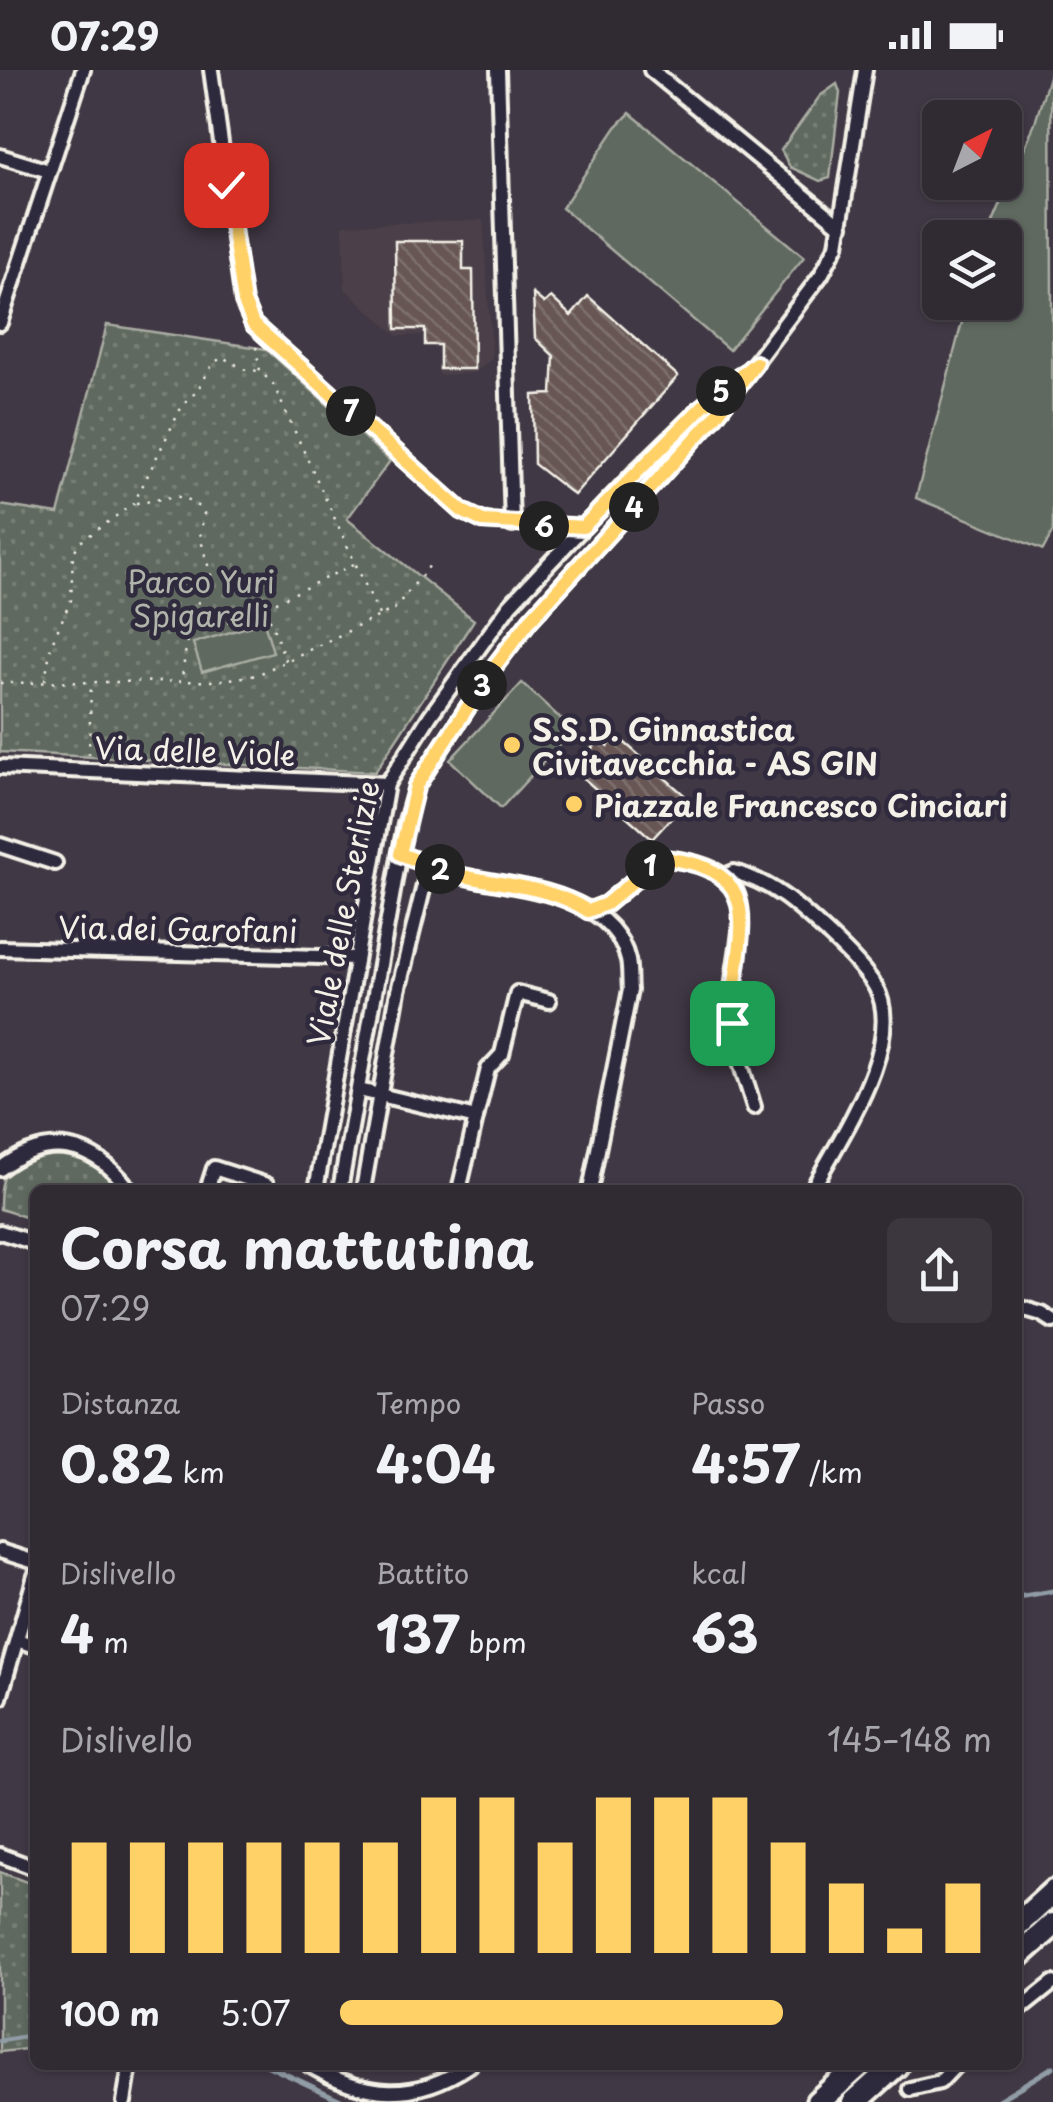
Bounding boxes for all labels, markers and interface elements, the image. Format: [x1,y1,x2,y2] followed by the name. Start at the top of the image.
[50,7,160,64] text: 07:29
[922,100,1022,200] north arrow
[922,100,1022,320] map controls
[184,143,269,228] pin
[199,158,254,213] icon: check
[922,220,1022,320] button: layers
[696,366,746,416] pin: 5
[712,369,730,412] text: 5
[326,386,376,436] pin: 7
[343,389,359,432] text: 7
[609,482,659,532] pin: 4
[624,485,644,528] text: 4
[519,501,569,551] pin: 6
[534,504,554,547] text: 6
[127,558,275,637] park label: Parco Yuri Spigarelli
[457,660,507,710] pin: 3
[473,663,491,706] text: 3
[532,706,878,785] place label: S.S.D. Ginnastica Civitavecchia - AS GIN
[94,724,296,776] street label: Via delle Viole
[501,734,523,756] marker: S.S.D. Ginnastica Civitavecchia - AS GIN
[294,776,390,1050] street label: Viale delle Sterlizie
[594,782,1008,827] place label: Piazzale Francesco Cinciari
[563,793,585,815] marker: Piazzale Francesco Cinciari
[625,840,675,890] pin: 1
[643,843,657,886] text: 1
[415,844,465,894] pin: 2
[430,847,450,890] text: 2
[58,903,298,953] street label: Via dei Garofani
[690,981,775,1066] pin
[705,996,760,1051] icon: arrive
[60,1205,534,1288] text: Corsa mattutina
[887,1218,992,1323] button: share
[60,1284,150,1332] text: 07:29
[60,1381,180,1424] text: Distanza
[376,1381,461,1424] text: Tempo
[691,1381,765,1424] text: Passo
[60,1424,173,1500] text: 0.82
[376,1424,496,1500] text: 4:04
[691,1424,800,1500] text: 4:57
[173,1450,225,1493] text: km
[800,1450,863,1493] text: /km
[60,1551,176,1594] text: Dislivello
[376,1551,469,1594] text: Battito
[691,1551,747,1594] text: kcal
[60,1594,94,1670] text: 4
[376,1594,460,1670] text: 137
[691,1594,759,1670] text: 63
[94,1620,129,1663] text: m
[460,1620,527,1663] text: bpm
[60,1715,193,1763] text: Dislivello
[827,1715,992,1763] text: 145–148 m
[60,1989,160,2037] text: 100 m
[220,1989,290,2037] text: 5:07

